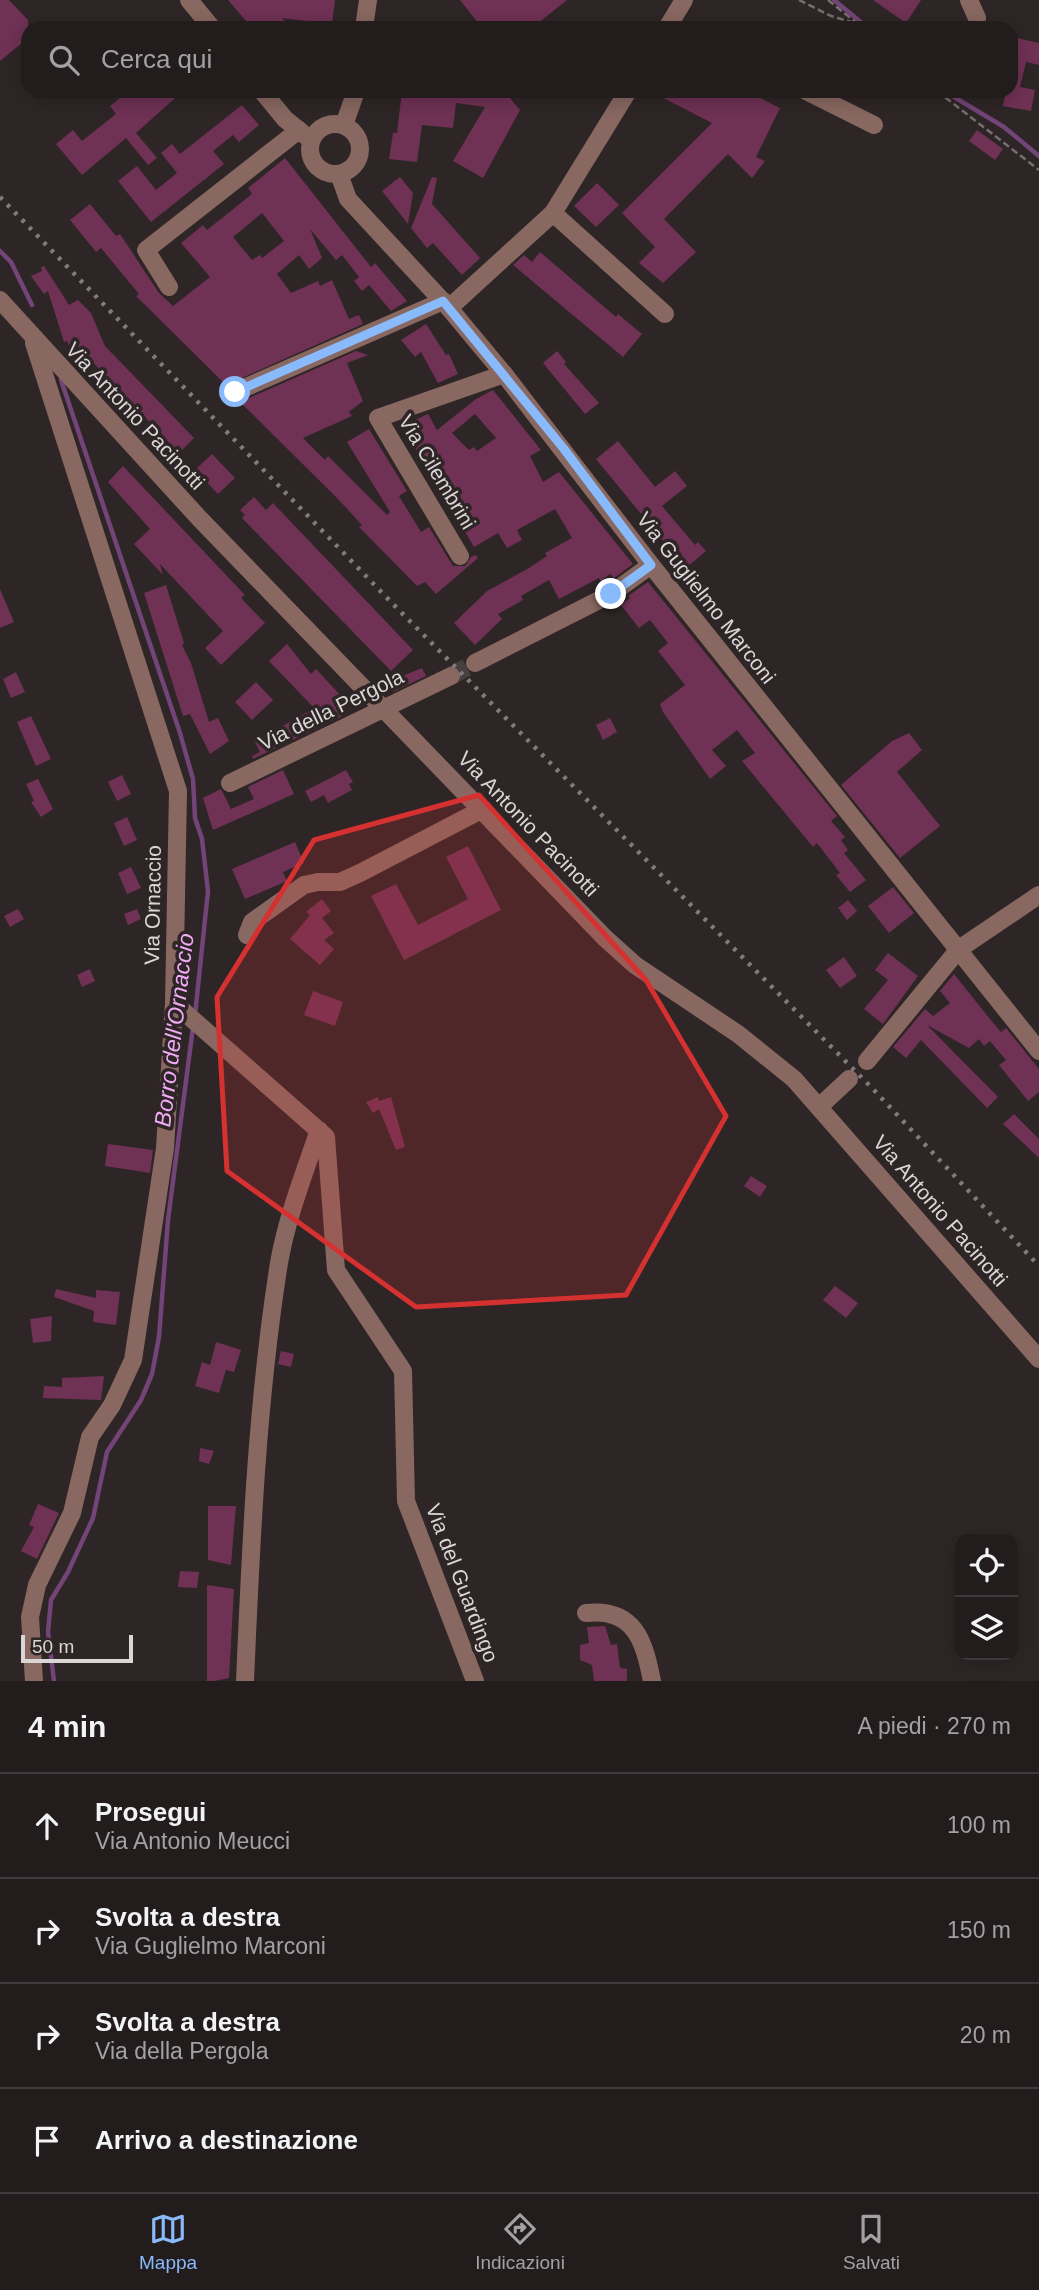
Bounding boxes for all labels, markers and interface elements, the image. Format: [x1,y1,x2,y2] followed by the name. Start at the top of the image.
[21,21,1018,98] search box
[45,41,83,79] icon: search
[101,44,212,74] text: Cerca qui
[61,338,209,494] street label: Via Antonio Pacinotti
[219,376,250,407] route start
[394,410,481,533] street label: Via Cilembrini
[632,508,780,688] street label: Via Guglielmo Marconi
[595,578,626,609] route end
[255,664,407,755] street label: Via della Pergola
[453,747,603,901] street label: Via Antonio Pacinotti
[140,845,165,965] street label: Via Ornaccio
[149,932,199,1128] water label: Borro dell'Ornaccio
[869,1131,1012,1291] street label: Via Antonio Pacinotti
[422,1500,503,1665] street label: Via del Guardingo
[955,1534,1018,1660] map controls
[955,1534,1018,1597] button: locate
[955,1597,1018,1660] button: layers
[21,1632,133,1664] scale bar
[32,1636,74,1657] text: 50 m
[28,1710,106,1743] text: 4 min
[858,1713,1011,1739] text: A piedi · 270 m
[95,1797,206,1827] text: Prosegui
[28,1807,66,1845] icon: ahead
[947,1812,1011,1838] text: 100 m
[95,1828,290,1854] text: Via Antonio Meucci
[95,1902,280,1932] text: Svolta a destra
[28,1912,66,1950] icon: right
[947,1917,1011,1943] text: 150 m
[95,1933,326,1959] text: Via Guglielmo Marconi
[95,2007,280,2037] text: Svolta a destra
[28,2017,66,2055] icon: right
[960,2022,1011,2048] text: 20 m
[95,2038,268,2064] text: Via della Pergola
[28,2122,66,2160] icon: arrive
[95,2125,358,2155] text: Arrivo a destinazione
[139,2210,197,2274] tab: Mappa
[475,2210,565,2274] tab: Indicazioni
[843,2210,900,2274] tab: Salvati

